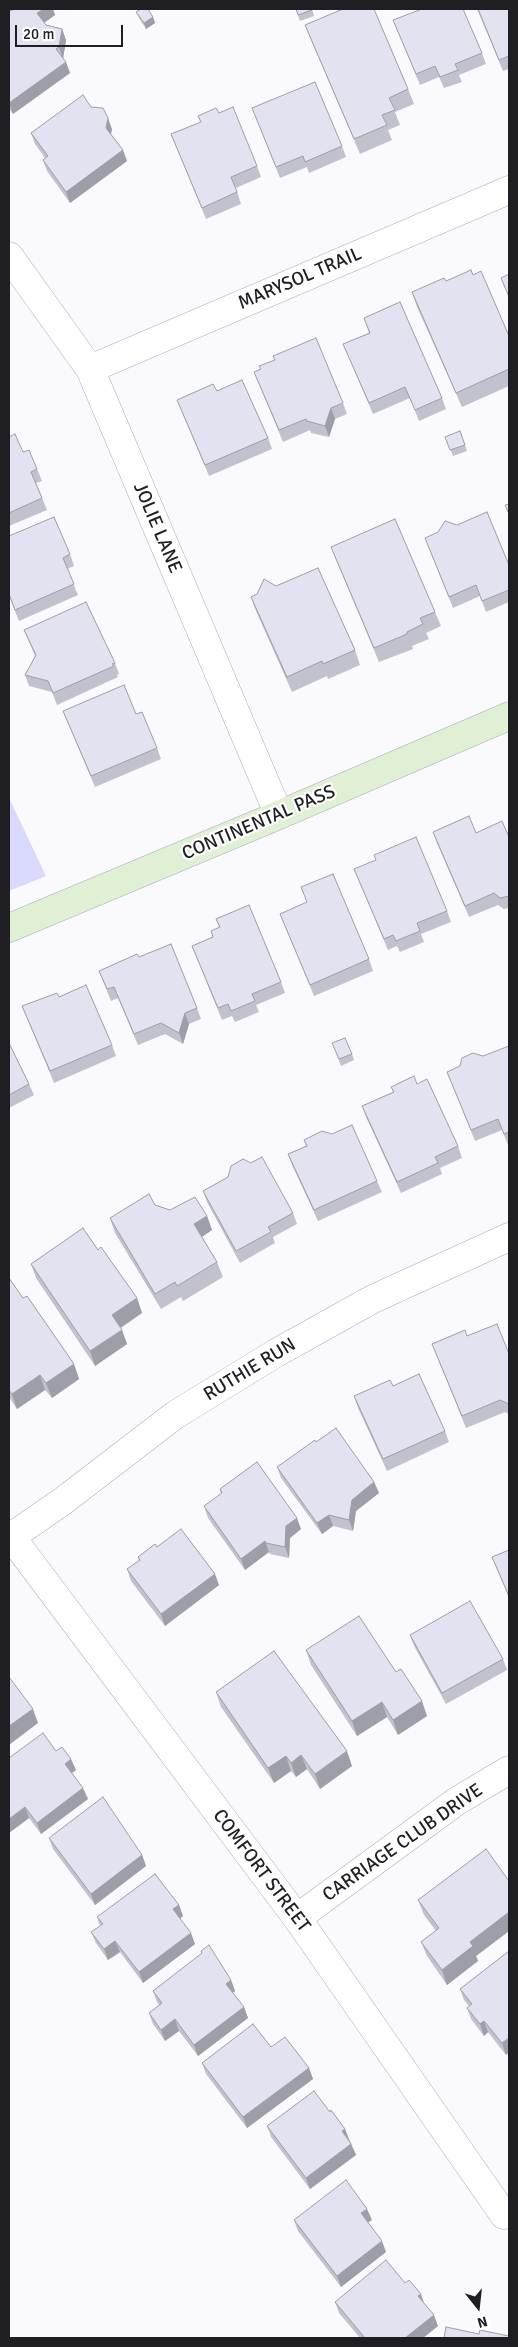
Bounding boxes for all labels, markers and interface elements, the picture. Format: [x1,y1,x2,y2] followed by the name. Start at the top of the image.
[18,15,125,47] scale bar
[23,25,54,43] text: 20 m
[235,243,365,315] street label: MARYSOL TRAIL
[128,479,186,577] street label: JOLIE LANE
[179,780,339,866] street label: CONTINENTAL PASS
[200,1334,300,1406] street label: RUTHIE RUN
[319,1779,487,1907] street label: CARRIAGE CLUB DRIVE
[207,1805,315,1937] street label: COMFORT STREET
[453,2282,503,2332] north arrow
[475,2312,489,2331] text: N

